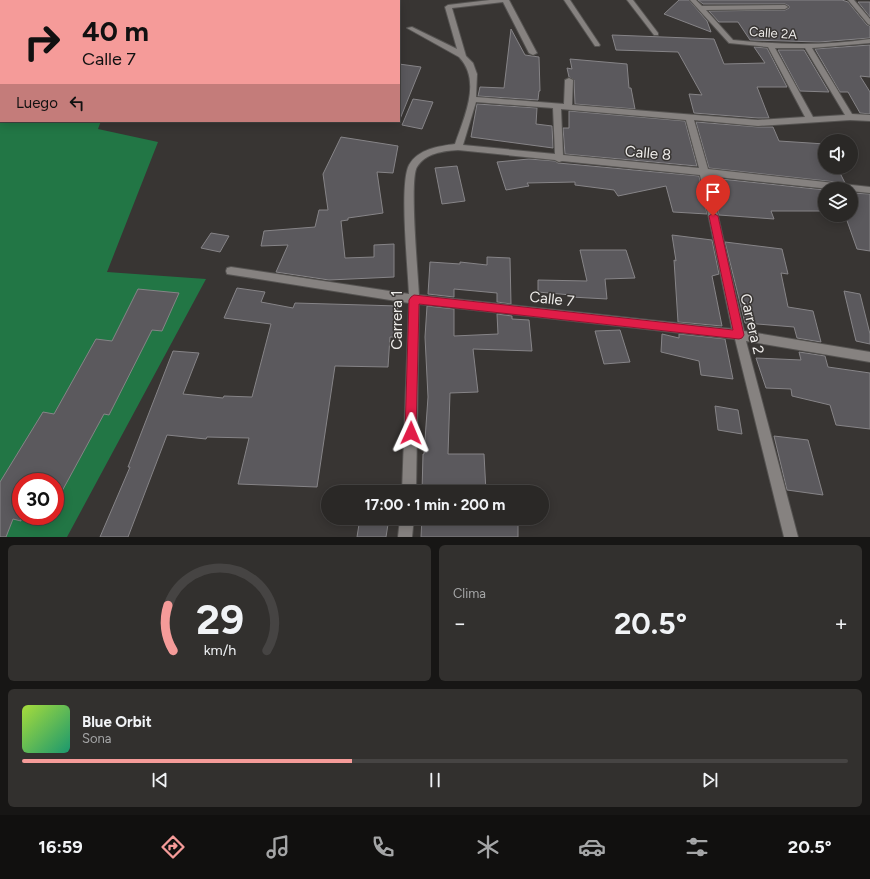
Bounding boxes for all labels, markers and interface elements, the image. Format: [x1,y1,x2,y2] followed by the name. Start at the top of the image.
[82,14,149,48] text: 40 m
[16,16,68,68] icon: right
[748,24,798,42] street label: Calle 2A
[82,48,136,70] text: Calle 7
[66,92,88,114] icon: left
[16,94,58,112] text: Luego
[818,134,858,222] map controls
[818,134,858,174] button: sound
[624,142,672,164] street label: Calle 8
[696,175,730,216] pin
[702,181,724,203] icon: arrive
[818,182,858,222] button: layers
[529,288,575,310] street label: Calle 7
[388,290,406,350] street label: Carrera 1
[736,292,768,356] street label: Carrera 2
[390,412,432,454] position arrow
[12,473,64,525] speed limit sign: 30
[365,496,505,514] text: 17:00 · 1 min · 200 m
[453,586,486,601] text: Clima
[195,594,244,644] text: 29
[614,605,687,642] text: 20.5°
[453,610,467,637] text: −
[834,610,848,637] text: +
[203,641,236,659] text: km/h
[82,713,152,731] text: Blue Orbit
[82,731,111,746] text: Sona
[149,769,171,791] icon: previous
[424,769,446,791] icon: pause
[699,769,721,791] icon: next
[159,833,187,861] icon: directions
[264,833,292,861] icon: music
[369,833,397,861] icon: phone
[474,833,502,861] icon: climate
[578,833,606,861] icon: car
[683,833,711,861] icon: filters
[38,836,83,858] text: 16:59
[788,836,832,858] text: 20.5°

